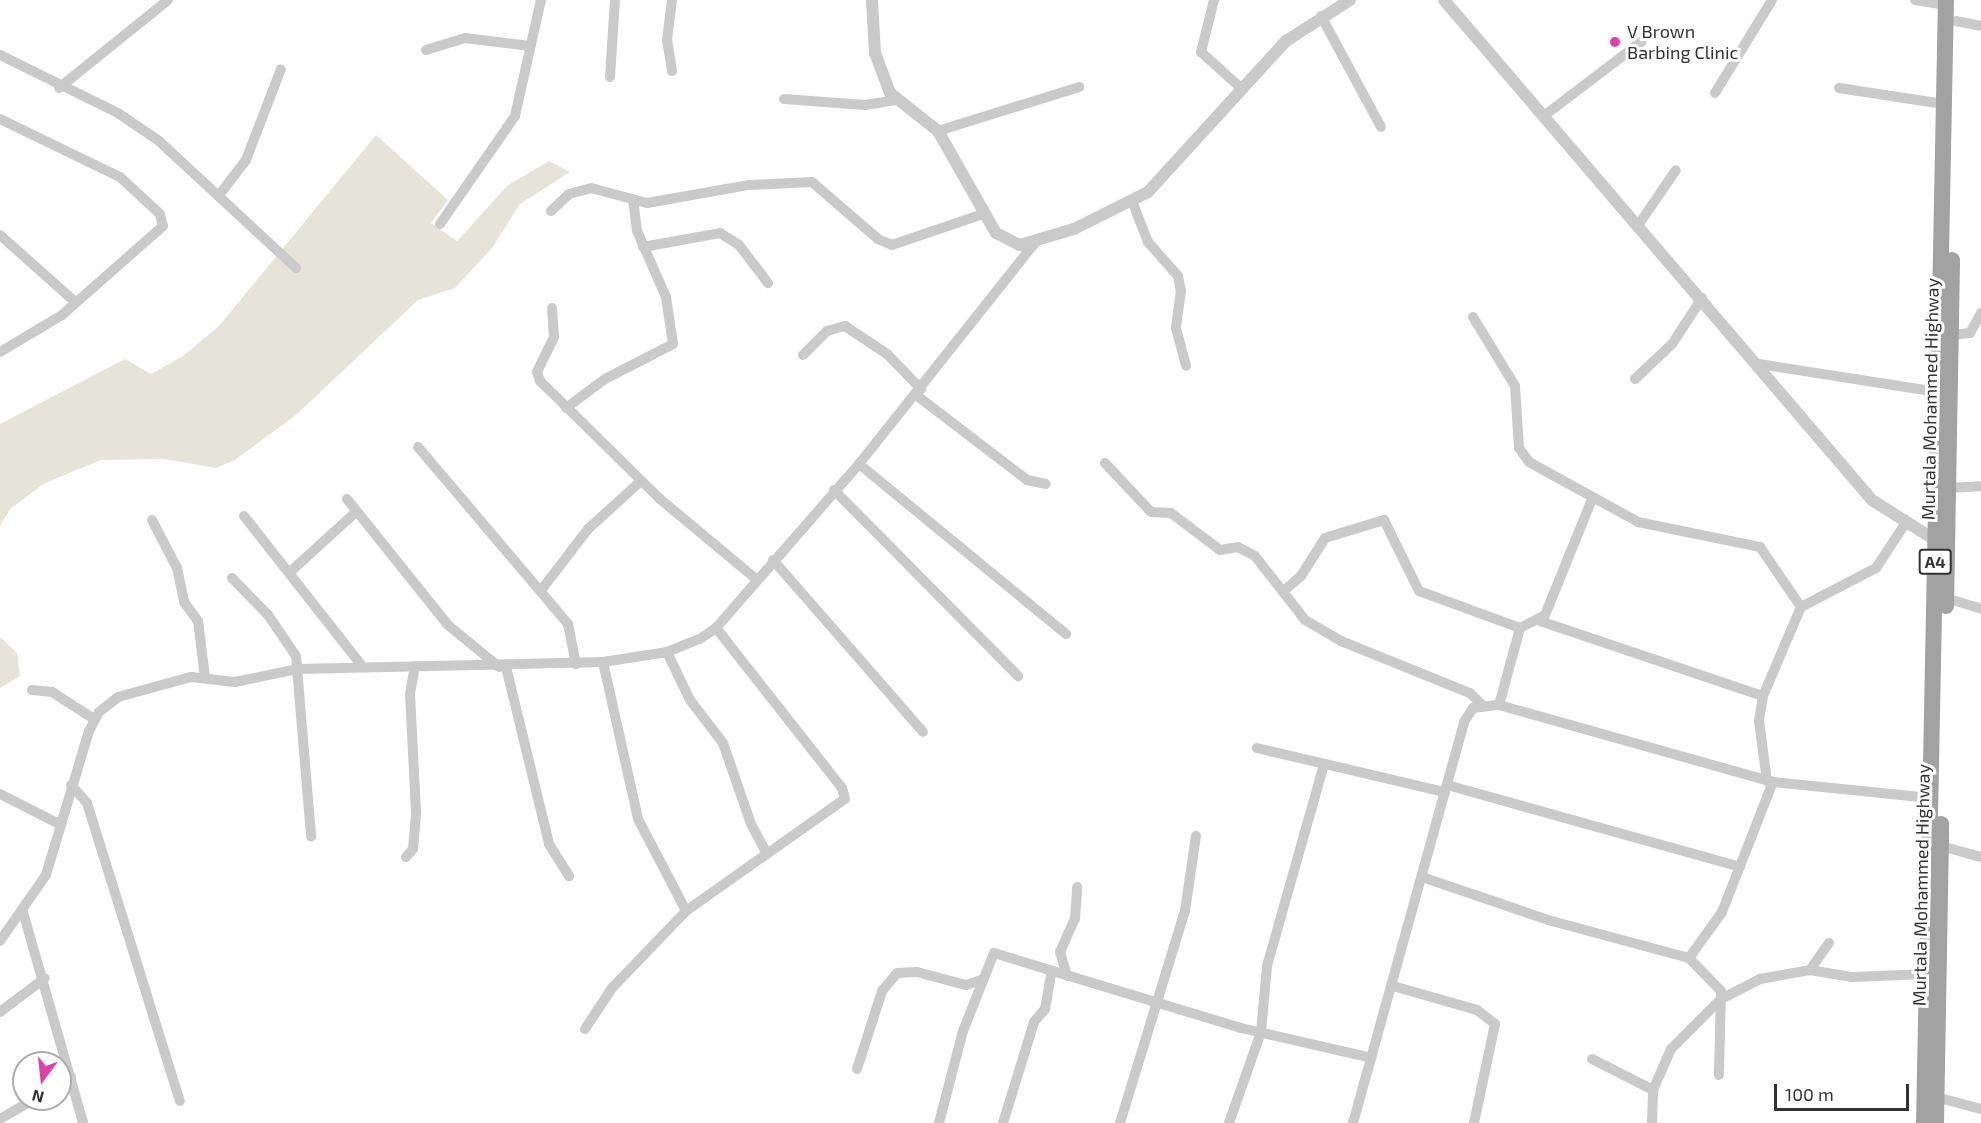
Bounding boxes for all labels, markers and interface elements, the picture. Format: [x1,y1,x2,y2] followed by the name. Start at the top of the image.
[1627,21,1738,63] place label: V Brown Barbing Clinic
[1608,35,1622,49] marker: V Brown Barbing Clinic
[1917,278,1943,520] street label: Murtala Mohammed Highway
[1918,549,1952,575] road number: A4
[1908,764,1934,1006] street label: Murtala Mohammed Highway
[12,1051,72,1111] north arrow
[1777,1072,1912,1110] scale bar
[1785,1083,1834,1105] text: 100 m
[30,1086,46,1108] text: N

